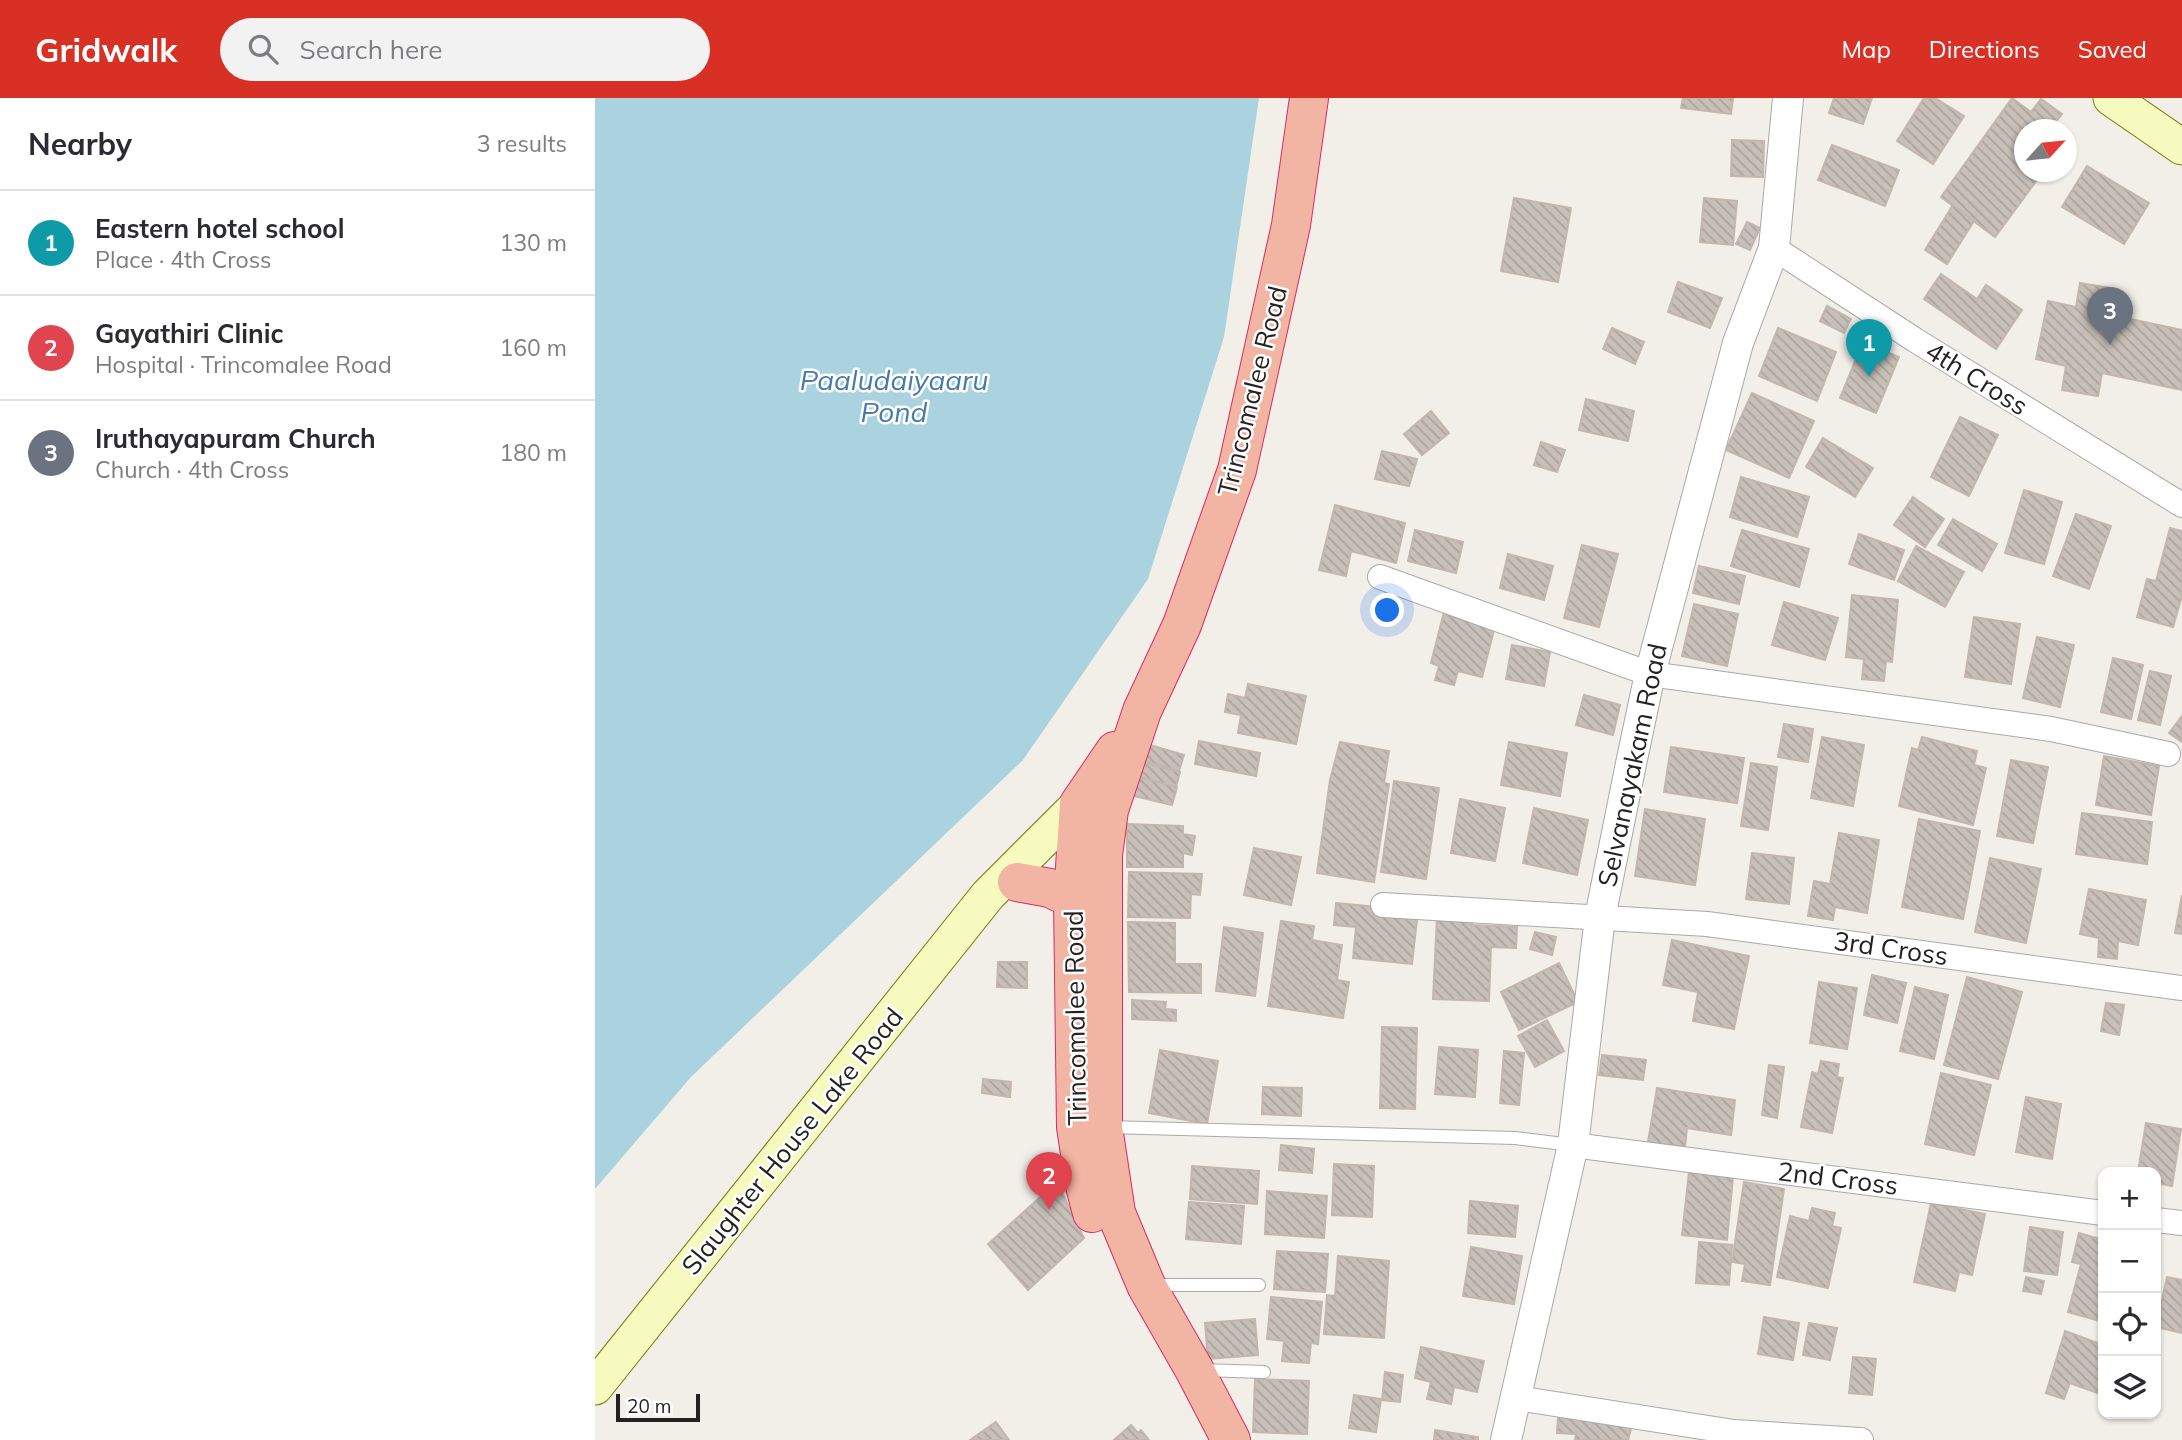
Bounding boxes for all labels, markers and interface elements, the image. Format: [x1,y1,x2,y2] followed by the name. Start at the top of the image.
[220,18,710,81] search box
[35,29,178,70] text: Gridwalk
[244,30,282,68] icon: search
[300,33,442,66] text: Search here
[1841,34,1891,64] text: Map
[1929,34,2040,64] text: Directions
[2078,34,2147,64] text: Saved
[2014,119,2077,182] north arrow
[28,125,132,163] text: Nearby
[477,129,567,158] text: 3 results
[95,212,345,245] text: Eastern hotel school
[44,228,58,257] text: 1
[499,228,567,257] text: 130 m
[95,245,271,274] text: Place · 4th Cross
[1210,282,1294,500] street label: Trincomalee Road
[2087,287,2133,345] pin: 3
[95,317,284,350] text: Gayathiri Clinic
[1846,319,1892,377] pin: 1
[44,333,58,362] text: 2
[499,333,567,362] text: 160 m
[1920,334,2034,422] street label: 4th Cross
[95,350,392,379] text: Hospital · Trincomalee Road
[800,362,988,429] water label: Paaludaiyaaru Pond
[95,422,376,455] text: Iruthayapuram Church
[44,438,58,467] text: 3
[499,438,567,467] text: 180 m
[95,455,289,484] text: Church · 4th Cross
[1370,593,1404,627] your location
[1590,640,1674,890] street label: Selvanayakam Road
[1057,910,1093,1126] street label: Trincomalee Road
[1832,924,1950,972] street label: 3rd Cross
[674,1001,910,1281] street label: Slaughter House Lake Road
[1026,1152,1072,1210] pin: 2
[1776,1154,1900,1202] street label: 2nd Cross
[2098,1167,2161,1419] map controls
[2098,1167,2161,1230] button: +
[2098,1230,2161,1293] button: −
[2098,1293,2161,1356] button: locate
[2098,1356,2161,1419] button: layers
[616,1391,700,1423] scale bar
[627,1394,671,1418] text: 20 m

